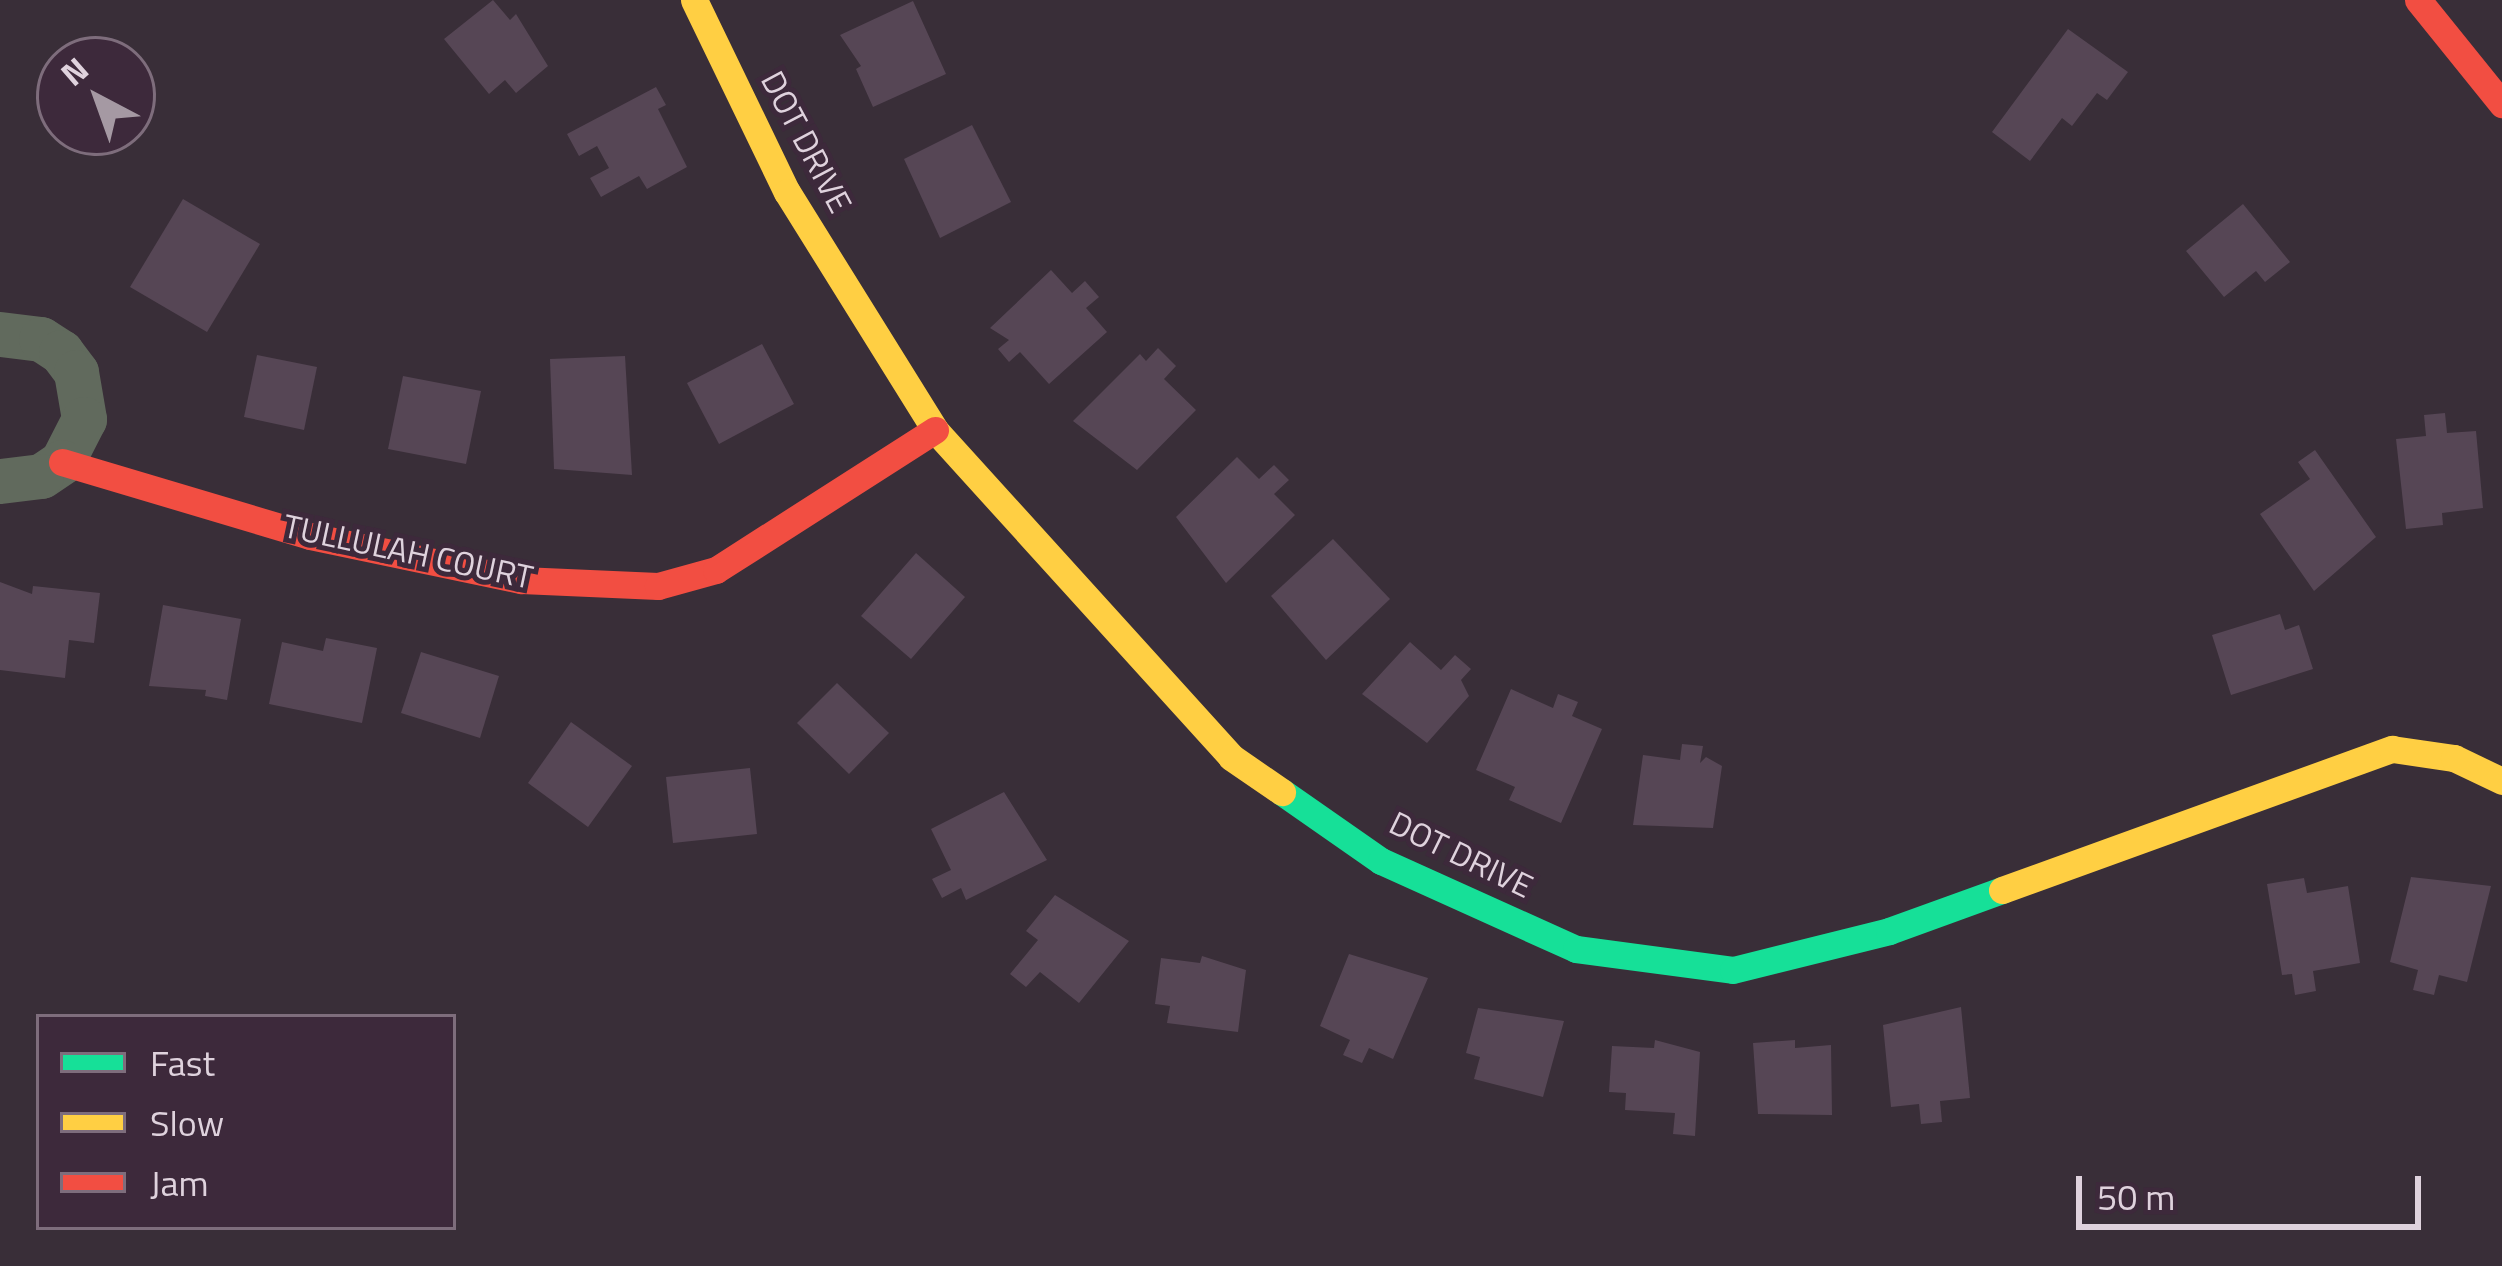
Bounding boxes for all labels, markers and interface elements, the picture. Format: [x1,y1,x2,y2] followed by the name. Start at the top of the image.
[36,36,156,156] north arrow
[49,45,99,97] text: N
[752,65,860,219] street label: DOT DRIVE
[280,506,536,598] street label: TULLULAH COURT
[1383,803,1539,907] street label: DOT DRIVE
[36,1014,456,1230] legend
[150,1035,215,1090] text: Fast
[150,1095,224,1150] text: Slow
[2082,1152,2427,1226] scale bar
[150,1155,209,1210] text: Jam
[2097,1169,2175,1224] text: 50 m

